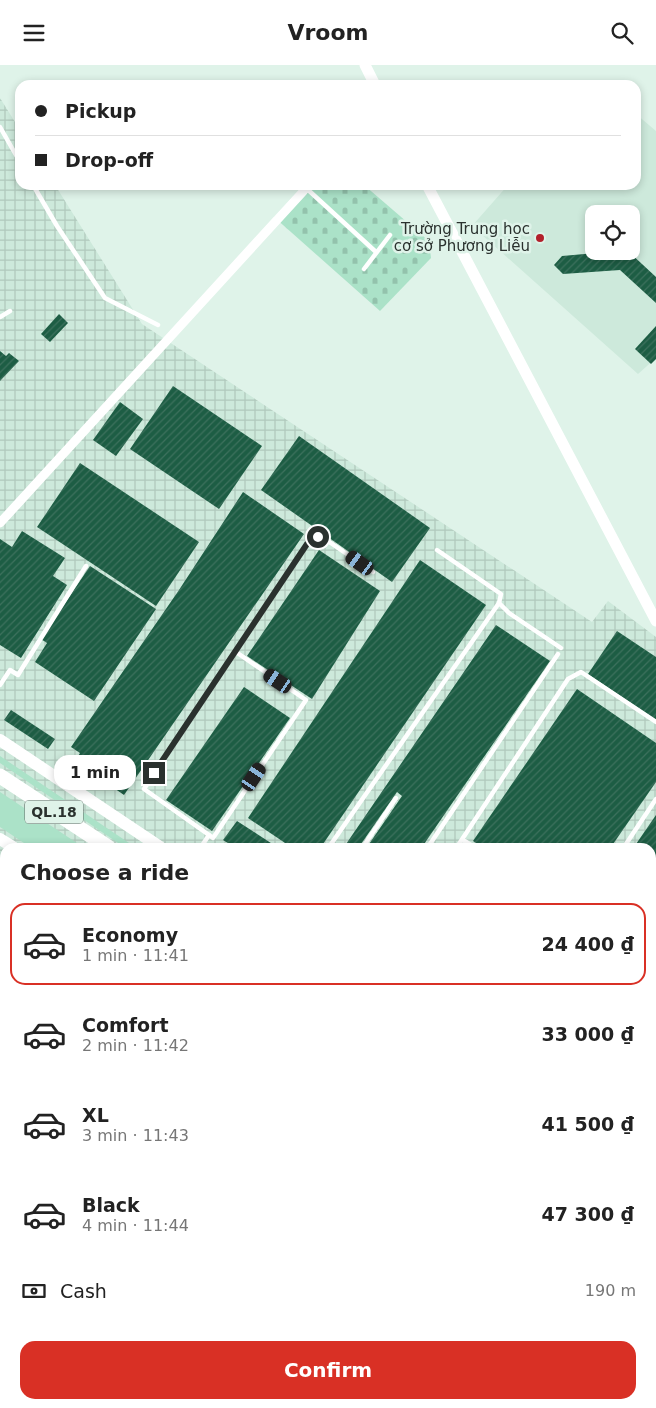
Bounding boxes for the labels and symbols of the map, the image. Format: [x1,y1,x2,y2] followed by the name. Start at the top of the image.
[394,220,530,255] place label: Trường Trung học cơ sở Phương Liễu
[534,232,546,244] marker: Trường Trung học cơ sở Phương Liễu
[307,526,329,548] route start
[343,548,376,578] car
[261,666,294,696] car
[54,755,136,791] callout: 1 min
[239,760,268,794] car
[143,762,165,784] route end
[25,801,83,824] road number: QL.18

